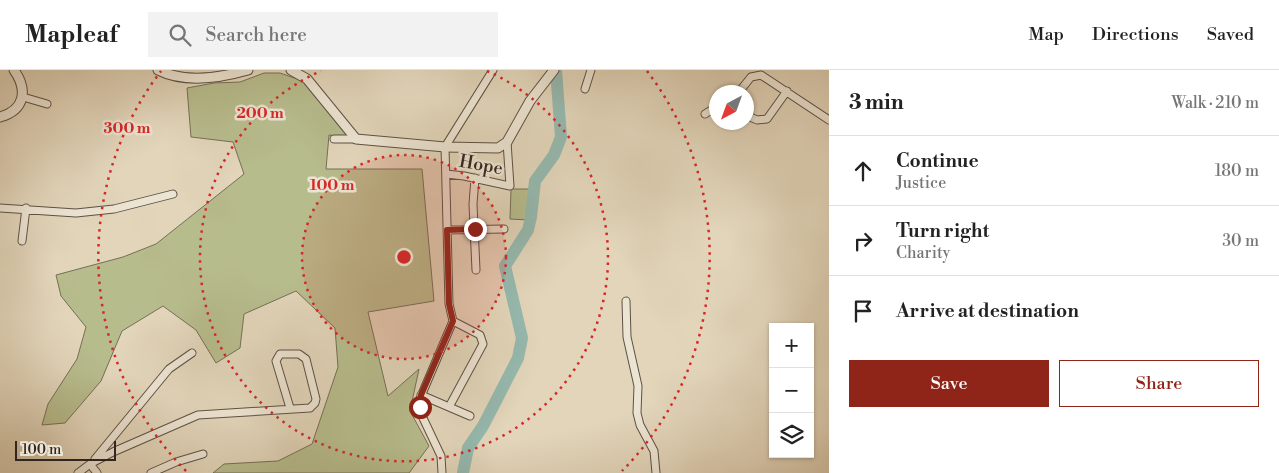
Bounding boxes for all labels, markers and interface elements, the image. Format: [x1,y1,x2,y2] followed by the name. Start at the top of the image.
[148,12,498,57] search box
[25,20,118,50] text: Mapleaf
[166,21,194,49] icon: search
[206,23,307,47] text: Search here
[1028,23,1064,46] text: Map
[1092,23,1179,46] text: Directions
[1207,23,1254,46] text: Saved
[709,85,754,130] north arrow
[849,90,904,116] text: 3 min
[1171,93,1259,113] text: Walk · 210 m
[236,104,284,123] text: 200 m
[104,119,151,138] text: 300 m
[896,149,979,173] text: Continue
[457,150,505,180] street label: Hope
[849,157,877,185] icon: ahead
[1215,161,1259,181] text: 180 m
[896,173,946,193] text: Justice
[310,176,355,195] text: 100 m
[464,218,487,241] route end
[896,219,989,243] text: Turn right
[849,227,877,255] icon: right
[1222,231,1259,251] text: 30 m
[896,243,950,263] text: Charity
[395,248,413,266] centre of rings
[849,297,877,325] icon: arrive
[896,299,1079,323] text: Arrive at destination
[769,323,814,458] map controls
[769,323,814,368] button: +
[849,360,1049,407] button: Save
[1059,360,1259,407] button: Share
[769,368,814,413] button: −
[409,396,432,419] route start
[769,413,814,458] button: layers
[15,438,116,461] scale bar
[22,441,61,459] text: 100 m

